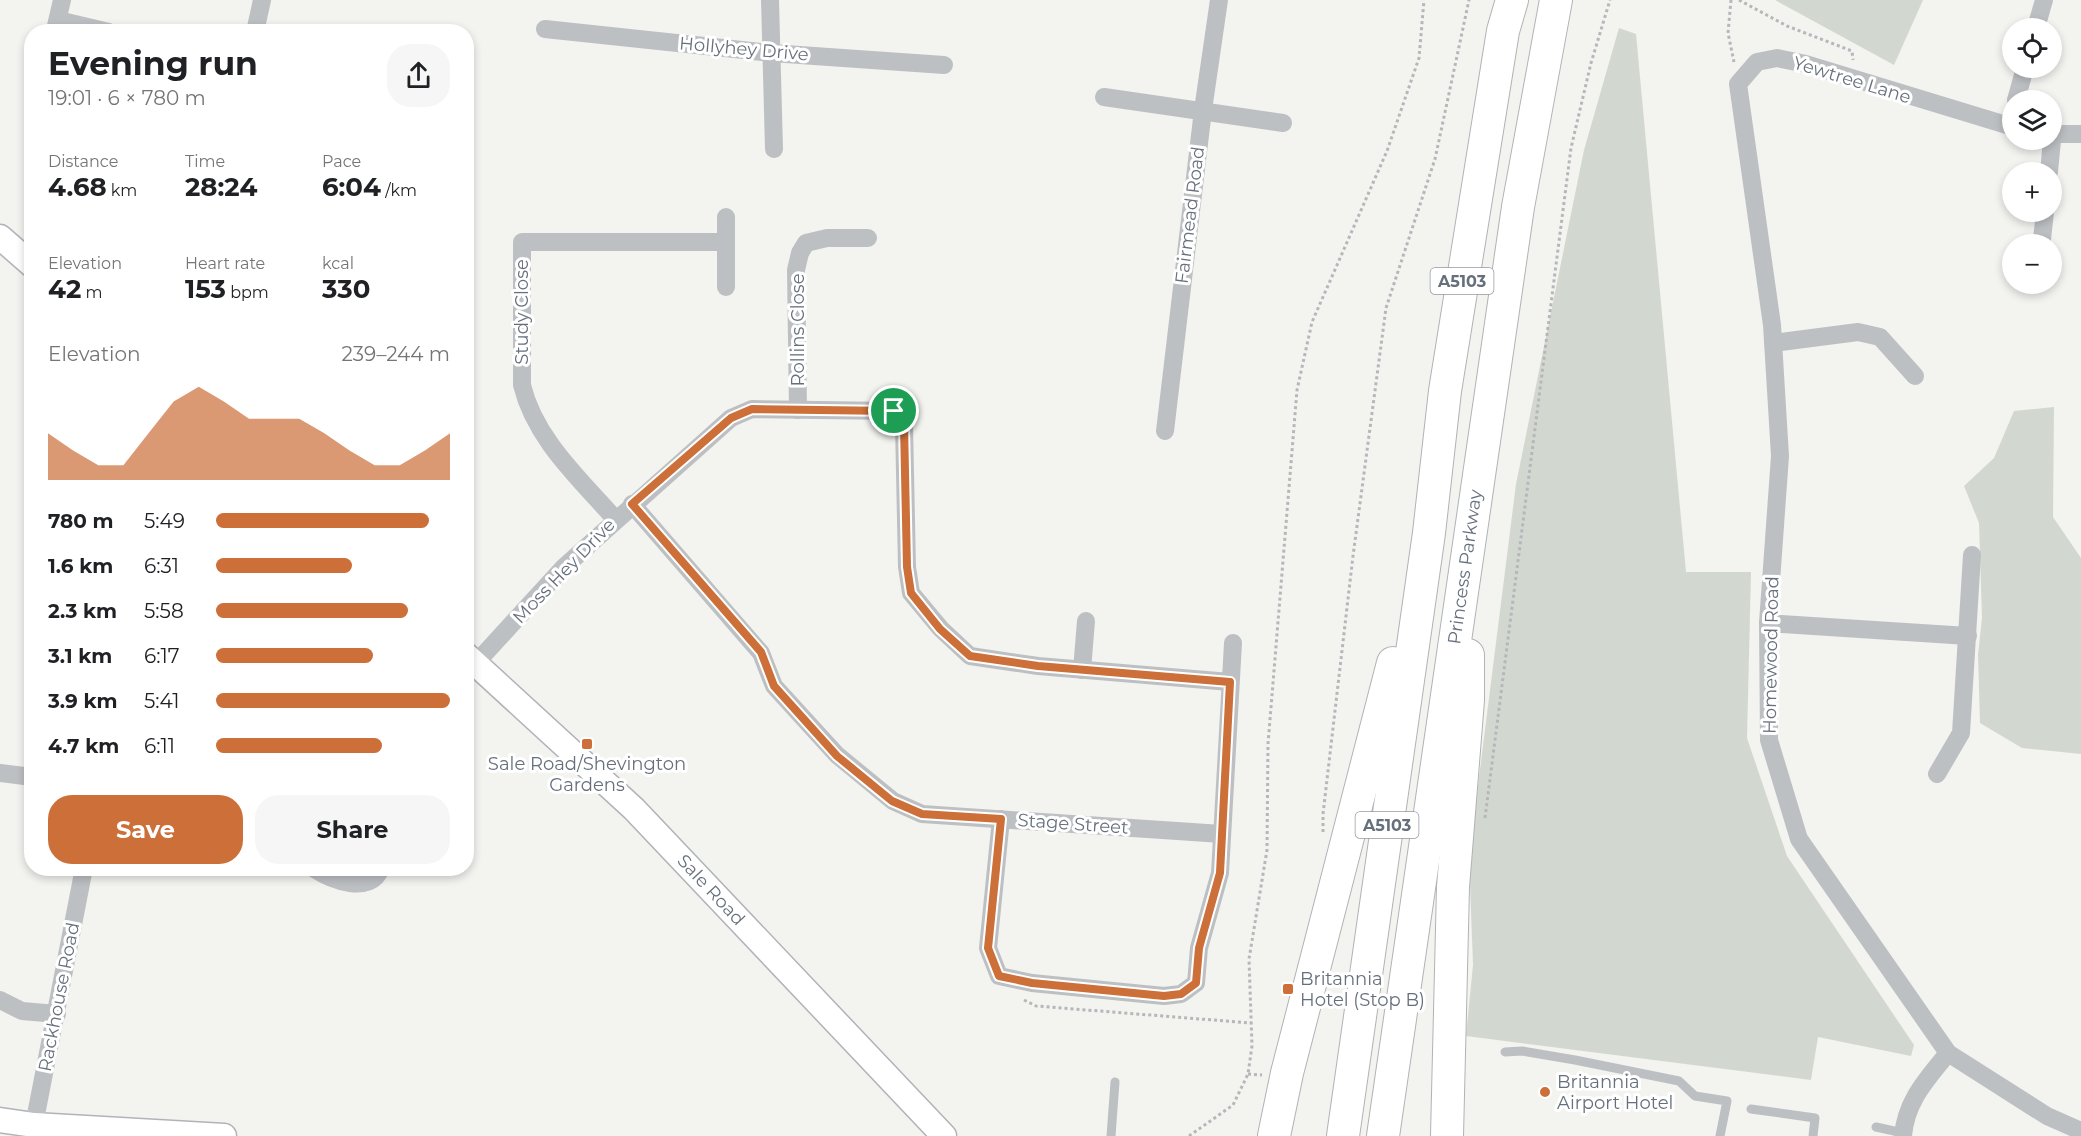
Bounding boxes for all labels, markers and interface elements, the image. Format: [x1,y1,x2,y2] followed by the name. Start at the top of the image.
[2002,18,2062,294] map controls
[2002,18,2062,78] button: locate
[678,32,810,66] street label: Hollyhey Drive
[48,43,258,83] text: Evening run
[387,44,450,107] button: share
[1790,52,1914,108] street label: Yewtree Lane
[48,86,206,110] text: 19:01 · 6 × 780 m
[2002,90,2062,150] button: layers
[1171,145,1209,285] street label: Fairmead Road
[48,152,118,171] text: Distance
[185,152,225,171] text: Time
[322,152,361,171] text: Pace
[2002,162,2062,222] button: +
[48,171,107,203] text: 4.68
[185,171,257,203] text: 28:24
[322,171,381,203] text: 6:04
[107,181,137,200] text: km
[381,181,417,200] text: /km
[2002,234,2062,294] button: −
[48,254,122,273] text: Elevation
[185,254,265,273] text: Heart rate
[322,254,354,273] text: kcal
[511,259,533,365] street label: Study Close
[1430,268,1494,294] road number: A5103
[48,273,81,305] text: 42
[185,273,226,305] text: 153
[322,273,370,305] text: 330
[787,273,809,387] street label: Rollins Close
[81,283,102,302] text: m
[226,283,269,302] text: bpm
[48,342,140,366] text: Elevation
[341,342,450,366] text: 239–244 m
[868,385,919,436] pin
[877,394,910,427] icon: arrive
[1443,488,1487,646] street label: Princess Parkway
[48,509,113,533] text: 780 m
[144,509,185,533] text: 5:49
[508,514,620,628] street label: Moss Hey Drive
[48,554,113,578] text: 1.6 km
[144,554,179,578] text: 6:31
[1759,576,1783,734] street label: Homewood Road
[48,599,117,623] text: 2.3 km
[144,599,184,623] text: 5:58
[48,644,112,668] text: 3.1 km
[144,644,179,668] text: 6:17
[48,689,118,713] text: 3.9 km
[144,689,180,713] text: 5:41
[48,734,119,758] text: 4.7 km
[144,734,175,758] text: 6:11
[580,737,594,751] marker: Sale Road/Shevington Gardens
[488,753,686,796] place label: Sale Road/Shevington Gardens
[48,795,243,864] button: Save
[255,795,450,864] button: Share
[1017,809,1129,839] street label: Stage Street
[1356,812,1418,838] road number: A5103
[673,850,749,930] street label: Sale Road
[34,921,84,1073] street label: Rackhouse Road
[1300,968,1425,1011] place label: Britannia Hotel (Stop B)
[1281,982,1295,996] marker: Britannia Hotel (Stop B)
[1557,1071,1673,1114] place label: Britannia Airport Hotel
[1538,1085,1552,1099] marker: Britannia Airport Hotel

